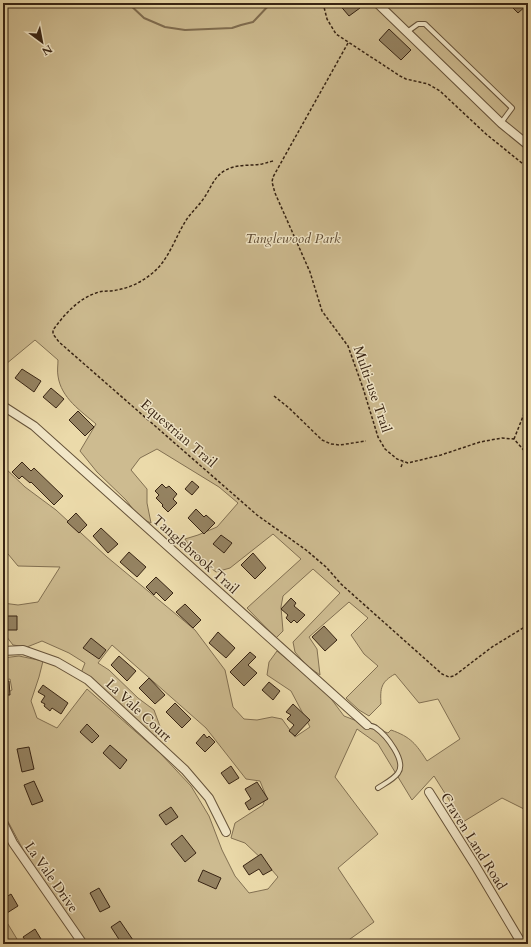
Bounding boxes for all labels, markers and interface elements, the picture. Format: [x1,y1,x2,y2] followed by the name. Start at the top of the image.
[22,22,62,62] north arrow
[39,41,55,59] text: N
[245,229,341,248] park label: Tanglewood Park
[349,343,396,435] street label: Multi-use Trail
[137,395,221,472] street label: Equestrian Trail
[148,511,243,599] street label: Tanglebrook Trail
[102,675,176,746] street label: La Vale Court
[436,789,511,894] street label: Craven Land Road
[20,838,83,916] street label: La Vale Drive

